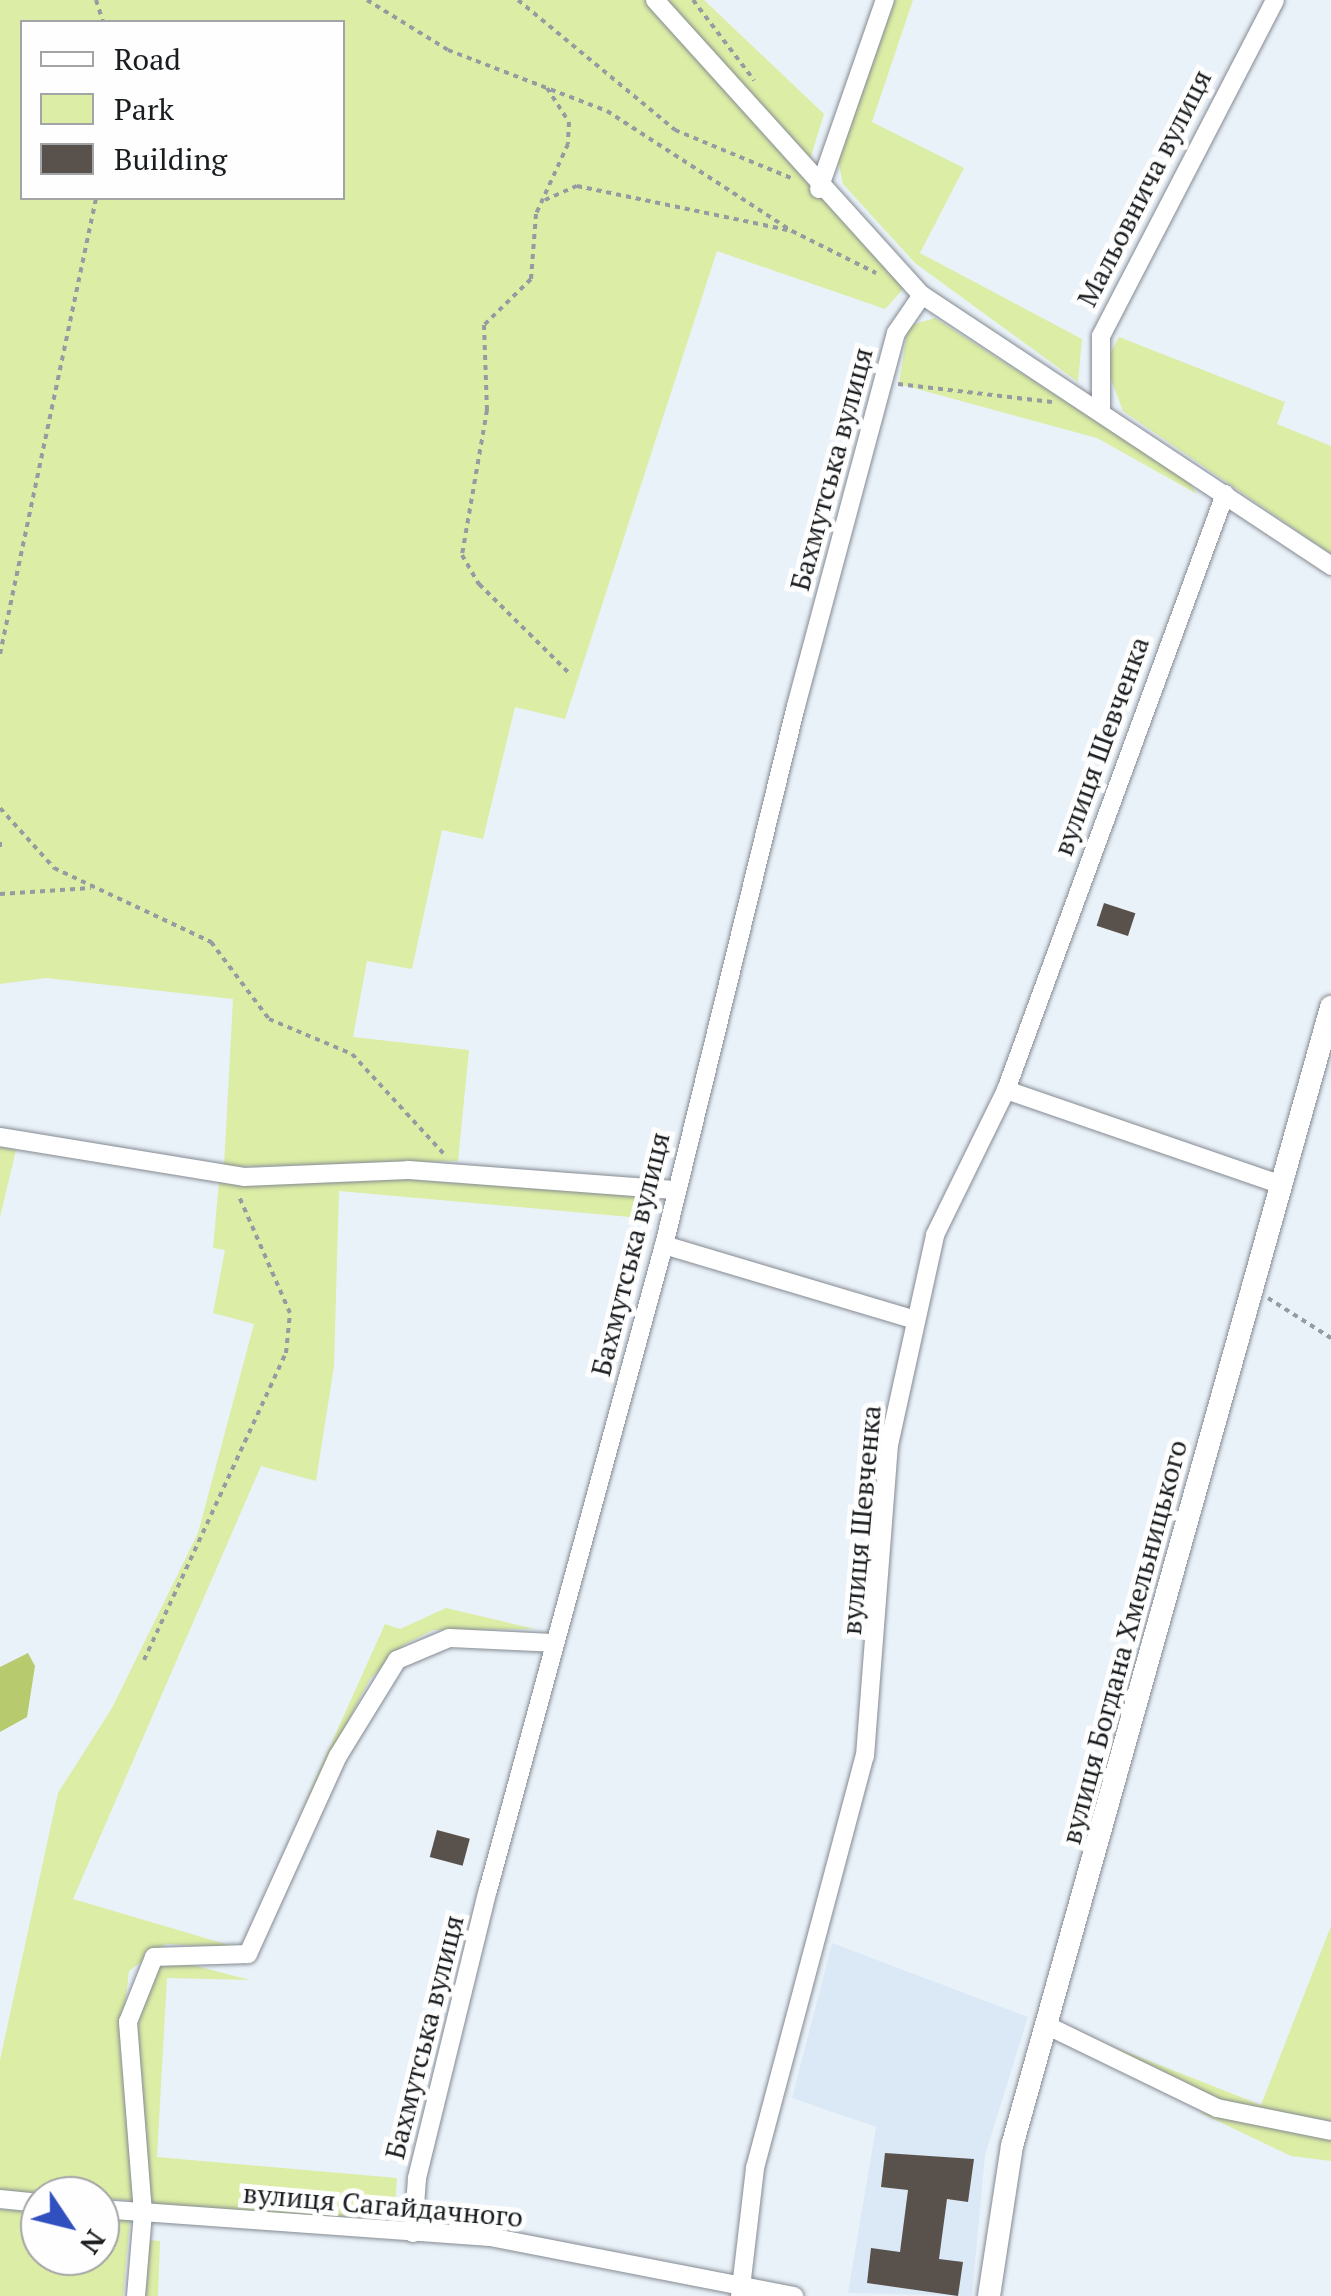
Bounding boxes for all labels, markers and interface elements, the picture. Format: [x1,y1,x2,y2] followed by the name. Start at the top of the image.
[20,20,345,200] legend
[114,39,181,79] text: Road
[1070,64,1218,312] street label: Мальовнича вулиця
[114,89,174,129] text: Park
[114,139,227,179] text: Building
[782,344,880,594] street label: Бахмутська вулиця
[1046,632,1156,860] street label: вулиця Шевченка
[583,1129,677,1379] street label: Бахмутська вулиця
[834,1404,888,1636] street label: вулиця Шевченка
[1054,1436,1194,1848] street label: вулиця Богдана Хмельницького
[377,1912,471,2162] street label: Бахмутська вулиця
[20,2176,120,2276] north arrow
[242,2176,524,2234] street label: вулиця Сагайдачного
[72,2223,115,2262] text: N

